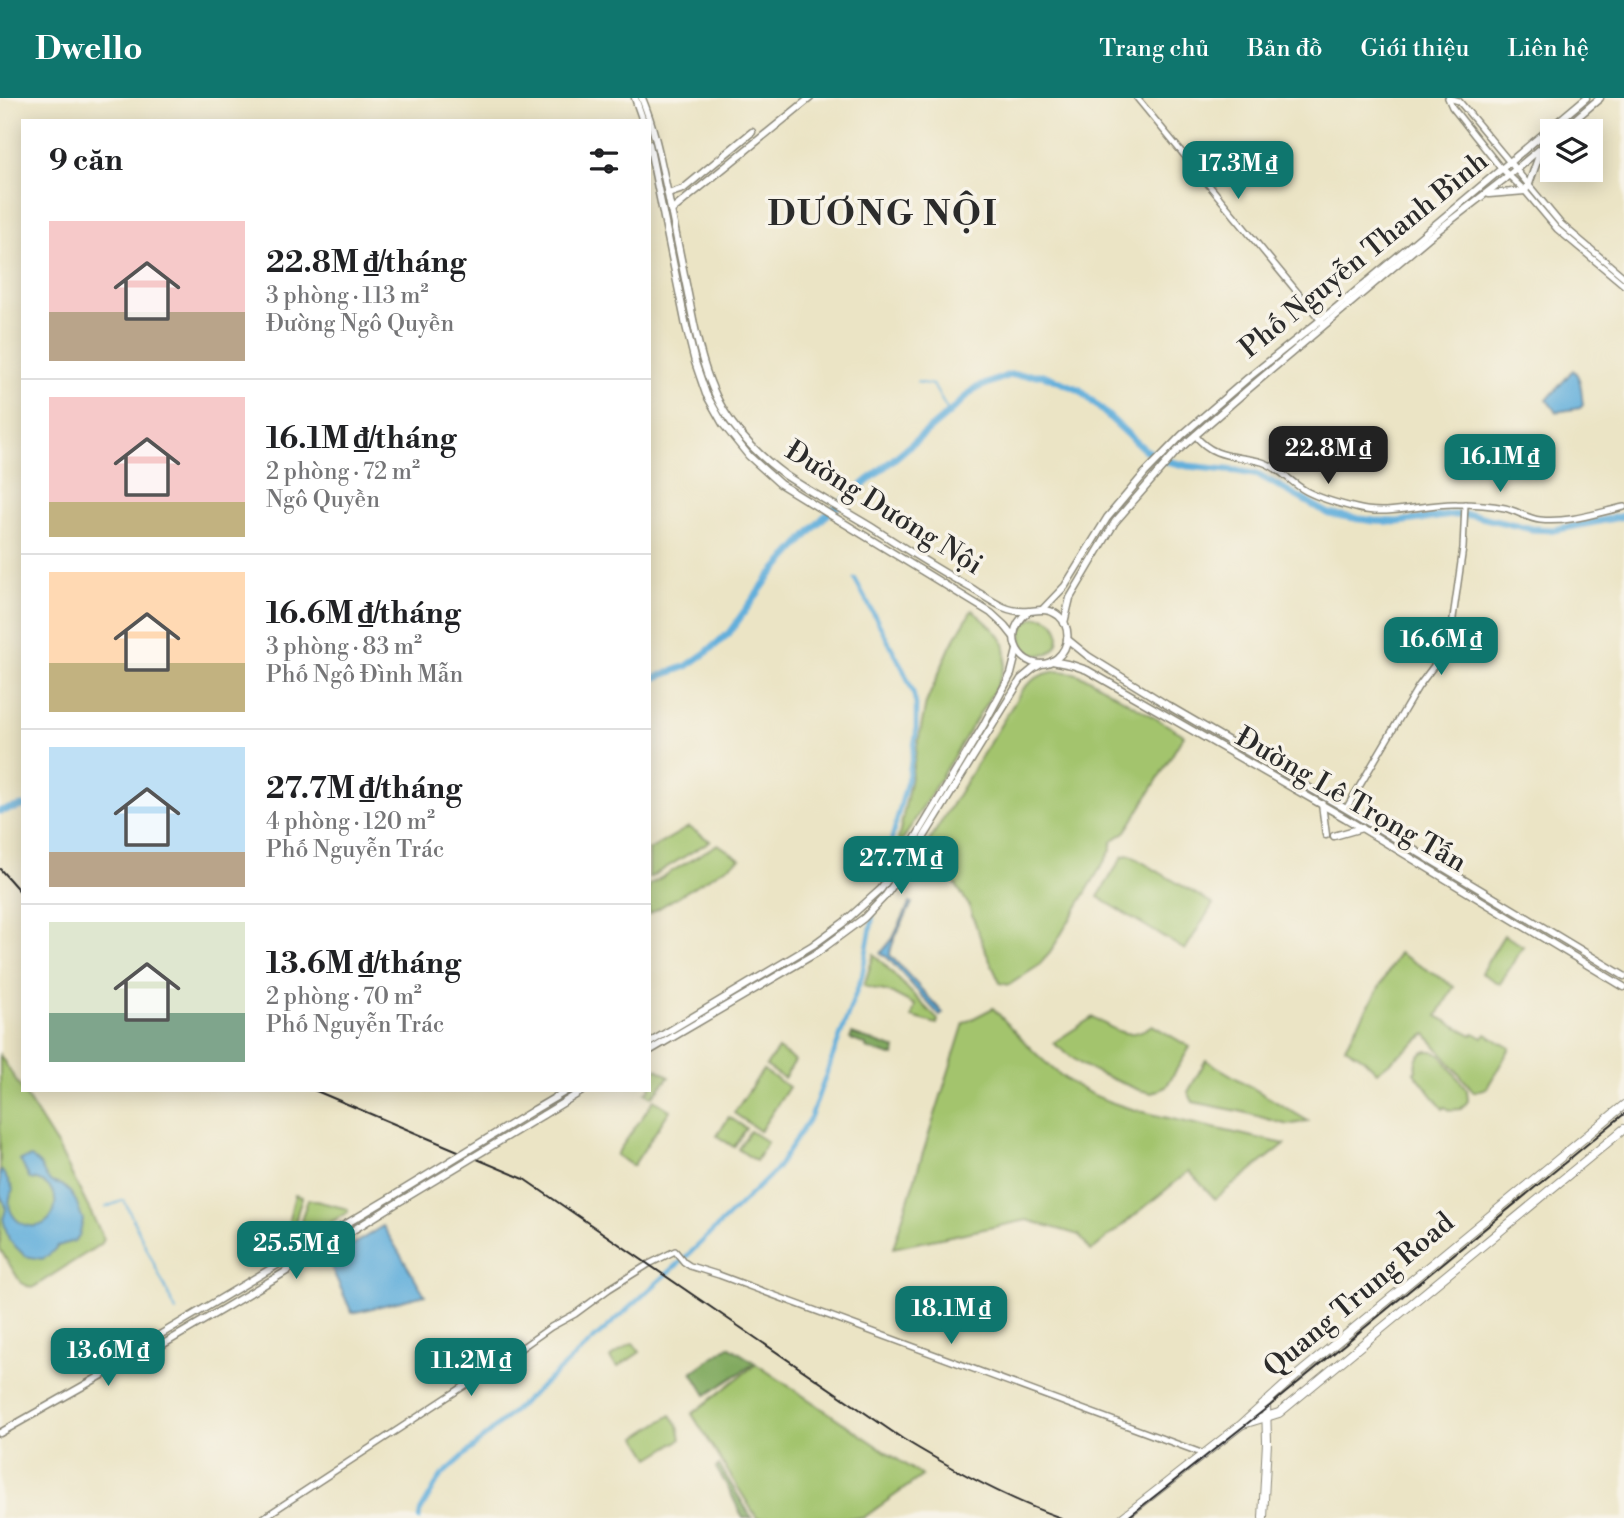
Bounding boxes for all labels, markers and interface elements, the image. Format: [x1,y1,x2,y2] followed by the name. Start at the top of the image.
[35,29,143,70] text: Dwello
[1099,34,1209,64] text: Trang chủ
[1247,34,1323,64] text: Bản đồ
[1361,34,1469,64] text: Giới thiệu
[1507,34,1589,64] text: Liên hệ
[1540,119,1603,182] map controls
[1540,119,1603,182] button: layers
[1173,141,1303,201] pin: 17.3M ₫
[49,142,123,180] text: 9 căn
[585,142,623,180] icon: filters
[1233,144,1496,366] street label: Phố Nguyễn Thanh Bình
[1198,150,1278,178] text: 17.3M ₫
[768,190,998,236] district label: DƯƠNG NỘI
[266,244,466,282] text: 22.8M ₫/tháng
[105,249,189,333] icon: home
[266,282,428,310] text: 3 phòng · 113 m²
[266,310,454,338] text: Đường Ngô Quyền
[266,420,456,458] text: 16.1M ₫/tháng
[105,425,189,509] icon: home
[1263,426,1393,486] pin: 22.8M ₫
[779,433,989,583] street label: Đường Dương Nội
[1435,434,1565,494] pin: 16.1M ₫
[1285,435,1371,463] text: 22.8M ₫
[1460,443,1540,471] text: 16.1M ₫
[266,458,420,486] text: 2 phòng · 72 m²
[266,486,380,514] text: Ngô Quyền
[266,595,461,633] text: 16.6M ₫/tháng
[105,600,189,684] icon: home
[1376,618,1506,677] pin: 16.6M ₫
[1400,626,1482,654] text: 16.6M ₫
[266,633,422,661] text: 3 phòng · 83 m²
[266,661,463,689] text: Phố Ngô Đình Mẫn
[1229,720,1473,880] street label: Đường Lê Trọng Tấn
[266,770,462,808] text: 27.7M ₫/tháng
[105,775,189,859] icon: home
[266,808,435,836] text: 4 phòng · 120 m²
[266,836,444,864] text: Phố Nguyễn Trác
[836,836,966,896] pin: 27.7M ₫
[859,845,943,873] text: 27.7M ₫
[266,945,461,983] text: 13.6M ₫/tháng
[105,950,189,1034] icon: home
[266,983,422,1011] text: 2 phòng · 70 m²
[266,1011,444,1039] text: Phố Nguyễn Trác
[1257,1205,1462,1385] street label: Quang Trung Road
[231,1222,361,1281] pin: 25.5M ₫
[253,1230,339,1258] text: 25.5M ₫
[886,1286,1016,1346] pin: 18.1M ₫
[911,1295,991,1323] text: 18.1M ₫
[43,1328,173,1388] pin: 13.6M ₫
[67,1337,149,1365] text: 13.6M ₫
[406,1338,536,1398] pin: 11.2M ₫
[431,1347,511,1375] text: 11.2M ₫

